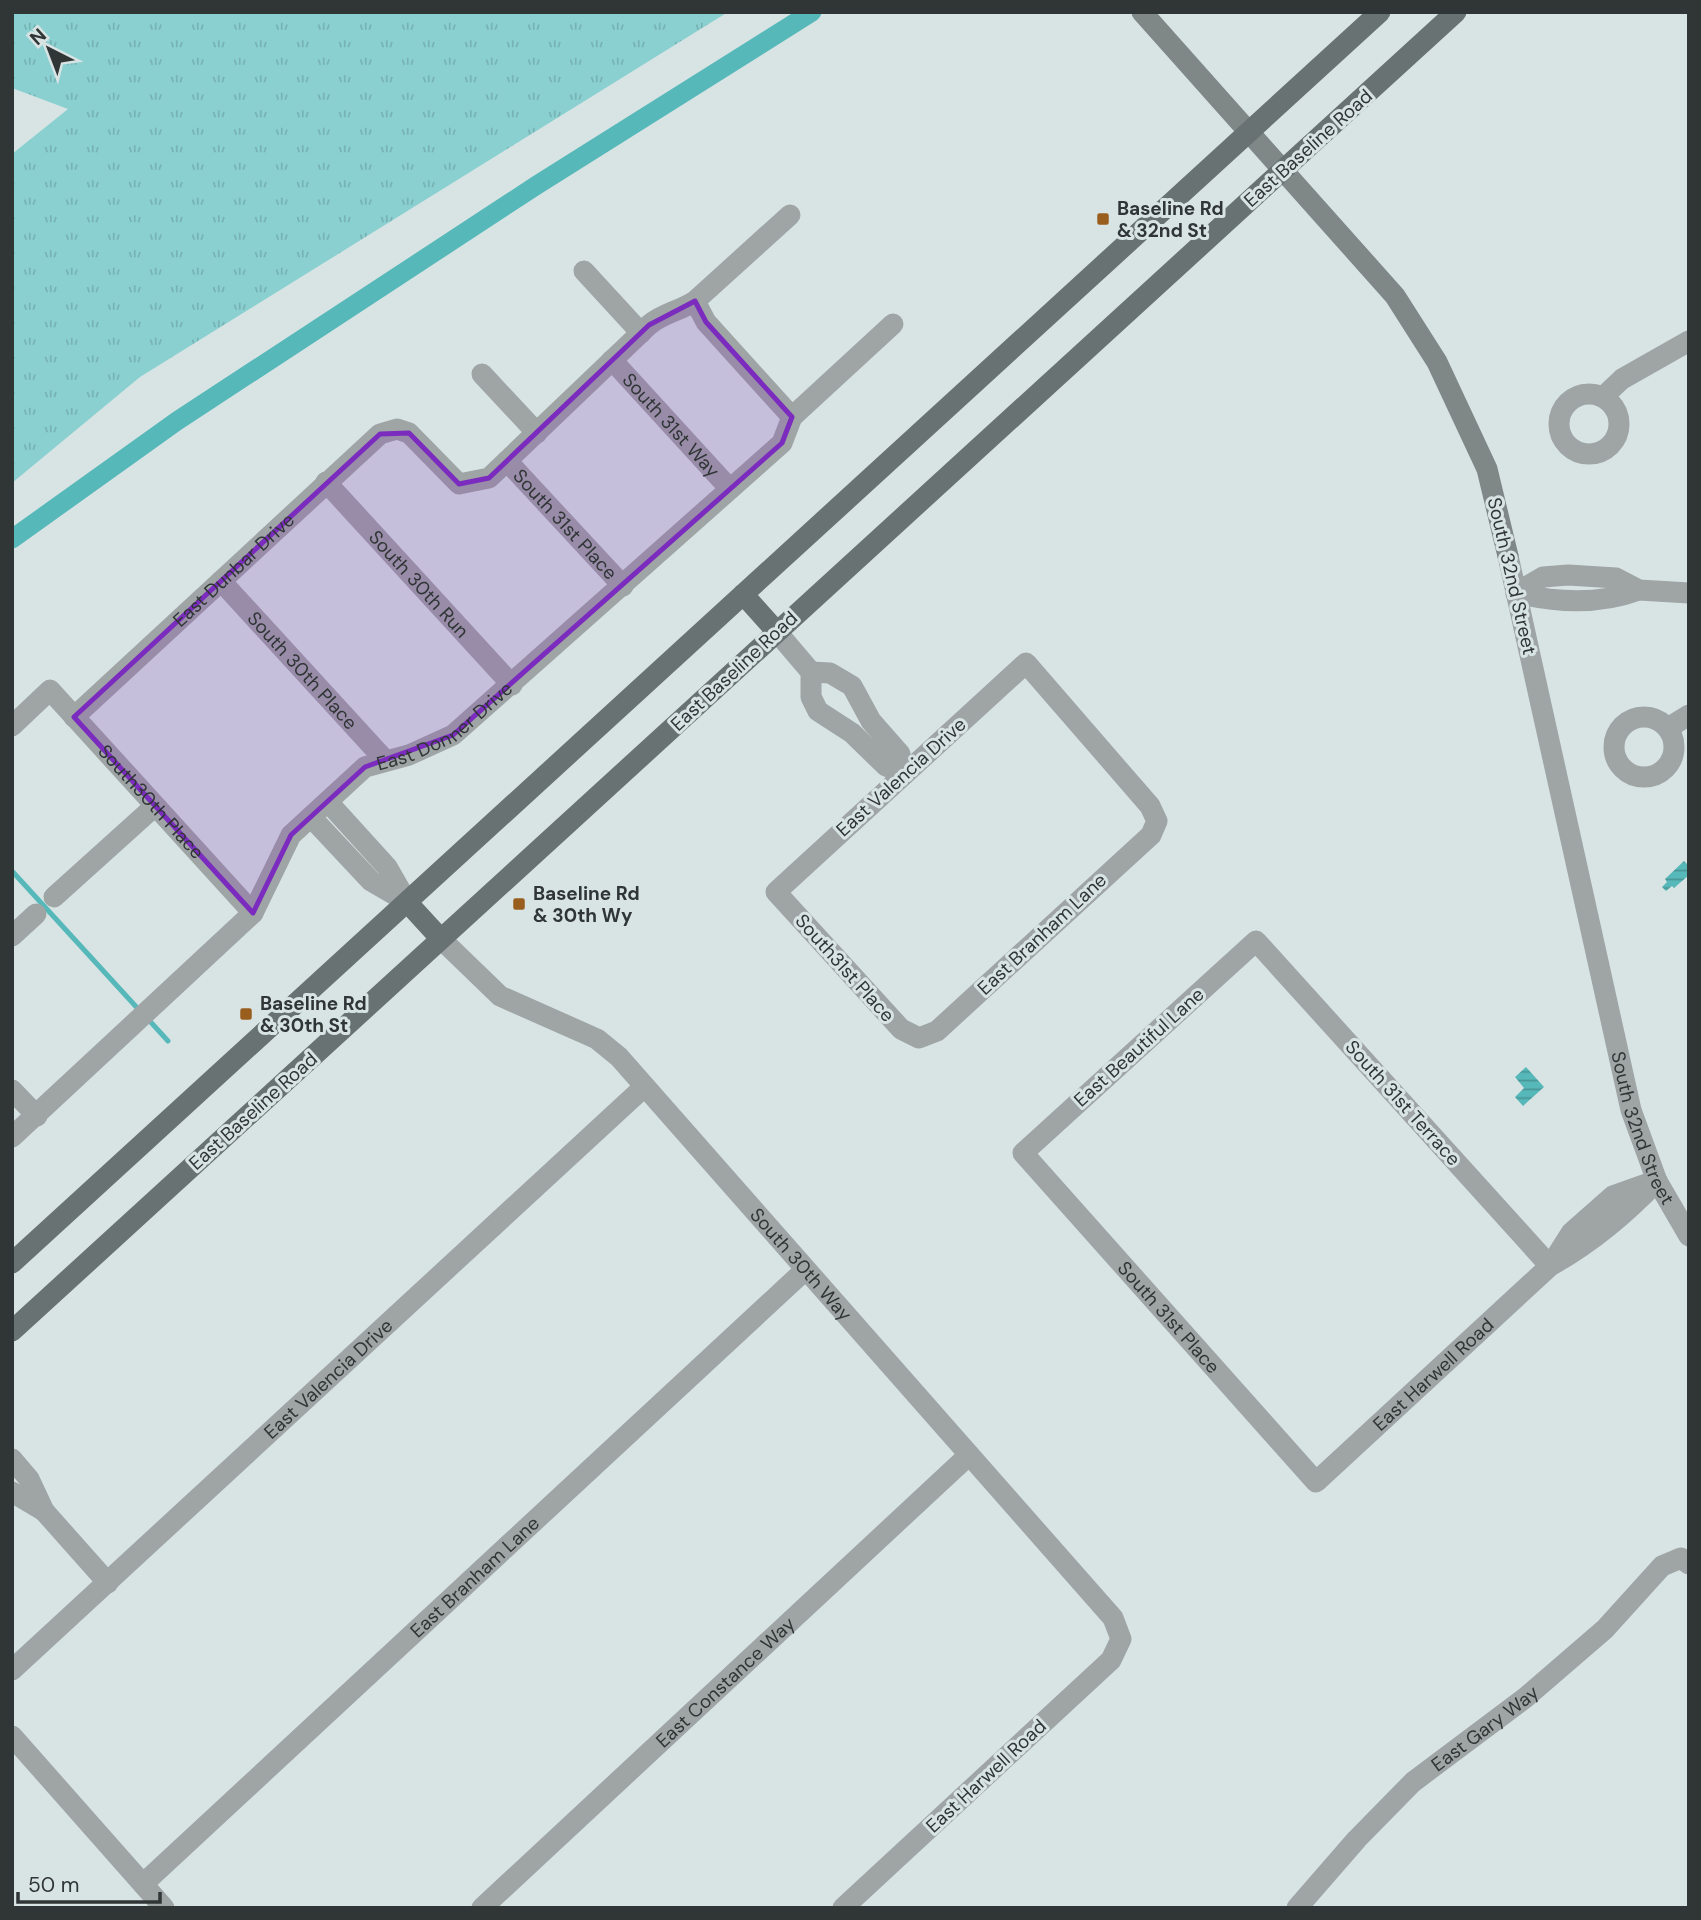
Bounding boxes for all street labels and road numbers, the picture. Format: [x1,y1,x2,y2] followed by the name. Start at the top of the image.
[1238,84,1378,212] street label: East Baseline Road
[617,367,726,483] street label: South 31st Way
[508,463,623,585] street label: South 31st Place
[1482,495,1542,657] street label: South 32nd Street
[167,507,299,632] street label: East Dunbar Drive
[364,525,475,643] street label: South 30th Run
[242,606,363,735] street label: South 30th Place
[665,606,803,736] street label: East Baseline Road
[374,676,518,776] street label: East Donner Drive
[831,712,971,842] street label: East Valencia Drive
[93,739,210,864] street label: South30th Place
[972,868,1112,1000] street label: East Branham Lane
[790,909,900,1027] street label: South31st Place
[1069,982,1209,1112] street label: East Beautiful Lane
[1340,1035,1466,1171] street label: South 31st Terrace
[183,1047,323,1175] street label: East Baseline Road
[1606,1049,1680,1209] street label: South 32nd Street
[745,1202,858,1326] street label: South 30th Way
[1112,1256,1226,1379] street label: South 31st Place
[1367,1312,1499,1436] street label: East Harwell Road
[258,1313,398,1444] street label: East Valencia Drive
[404,1510,544,1643] street label: East Branham Lane
[650,1611,800,1753] street label: East Constance Way
[1426,1679,1544,1777] street label: East Gary Way
[921,1714,1051,1838] street label: East Harwell Road

